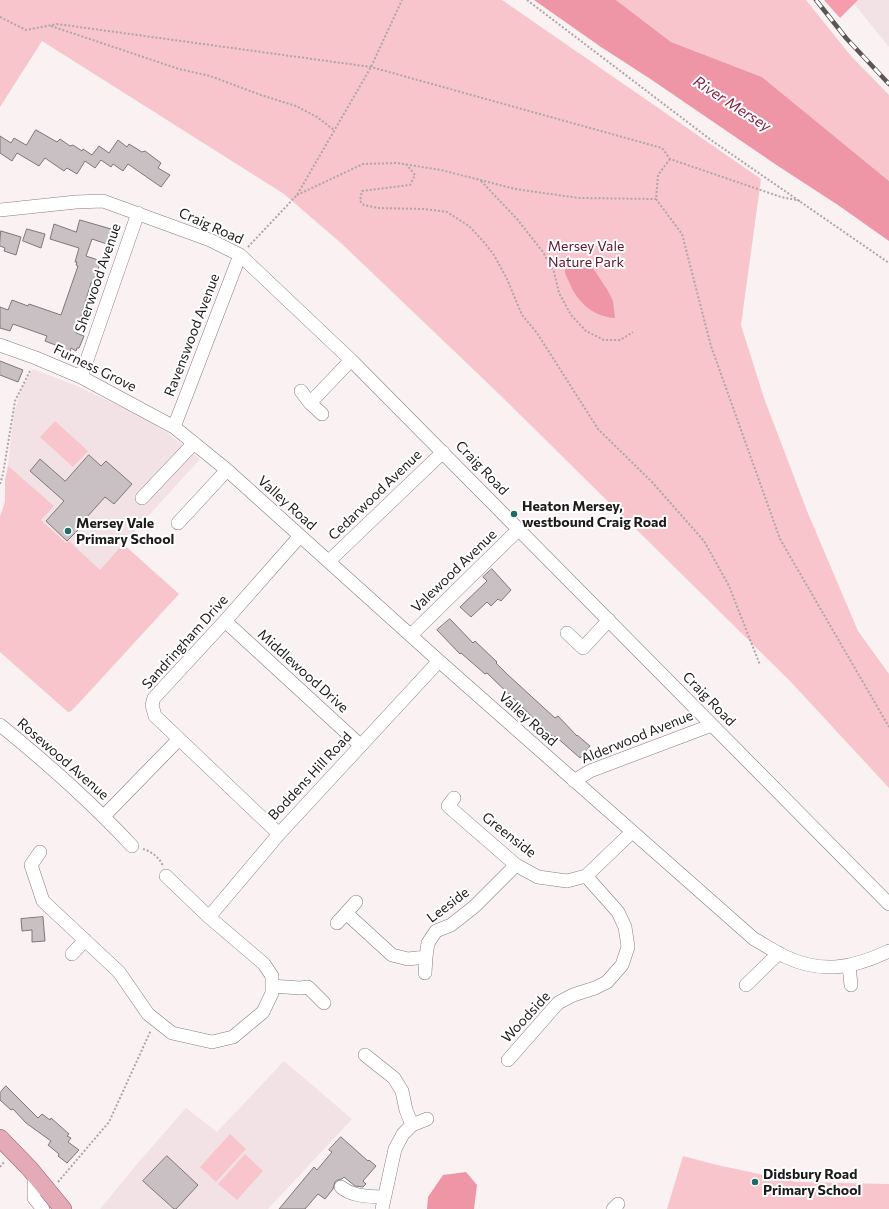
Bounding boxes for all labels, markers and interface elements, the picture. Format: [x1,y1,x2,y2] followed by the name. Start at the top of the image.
[690,72,774,136] water label: River Mersey
[176,204,246,248] street label: Craig Road
[71,221,125,335] street label: Sherwood Avenue
[548,238,624,270] park label: Mersey Vale Nature Park
[161,271,223,399] street label: Ravenswood Avenue
[51,341,139,395] street label: Furness Grove
[452,437,512,499] street label: Craig Road
[325,446,425,544] street label: Cedarwood Avenue
[254,472,320,534] street label: Valley Road
[522,498,667,530] place label: Heaton Mersey, westbound Craig Road
[509,509,519,519] marker: Heaton Mersey, westbound Craig Road
[76,515,174,548] place label: Mersey Vale Primary School
[63,526,73,536] marker: Mersey Vale Primary School
[408,526,500,616] street label: Valewood Avenue
[138,592,232,692] street label: Sandringham Drive
[254,626,352,716] street label: Middlewood Drive
[679,668,739,730] street label: Craig Road
[495,688,561,750] street label: Valley Road
[578,707,696,767] street label: Alderwood Avenue
[14,715,112,803] street label: Rosewood Avenue
[265,728,355,824] street label: Boddens Hill Road
[479,809,539,861] street label: Greenside
[424,884,472,926] street label: Leeside
[498,988,554,1046] street label: Woodside
[763,1166,861,1198] place label: Didsbury Road Primary School
[750,1177,760,1187] marker: Didsbury Road Primary School

